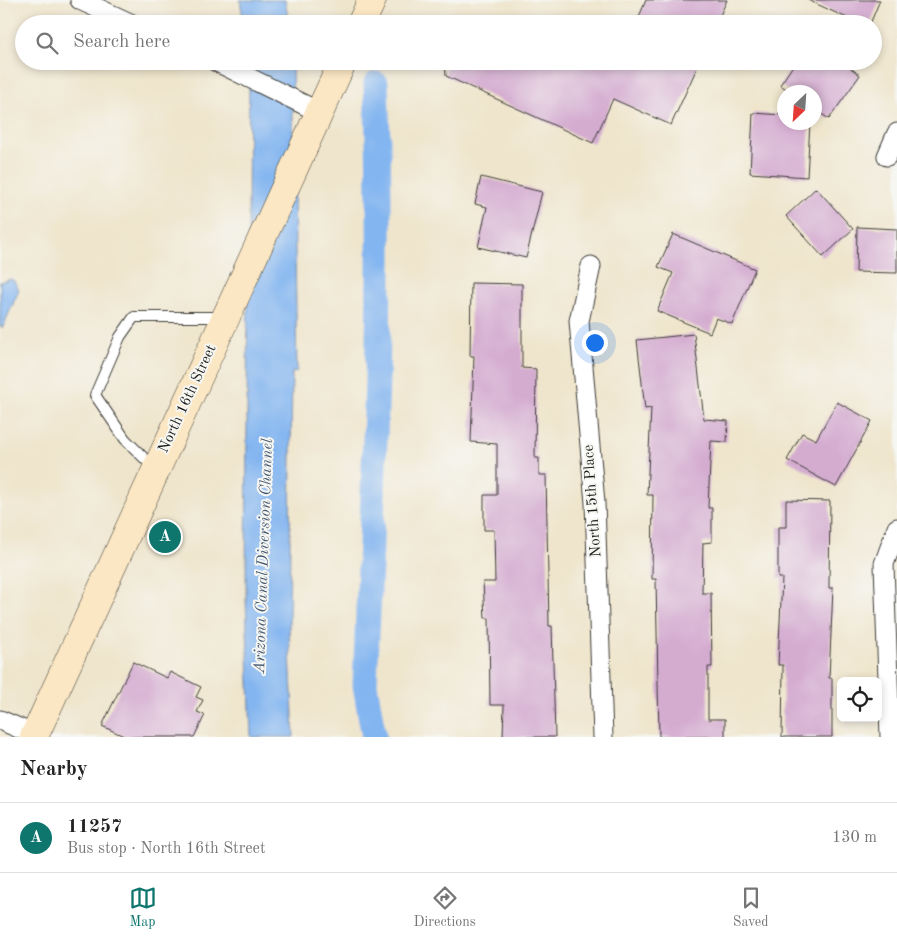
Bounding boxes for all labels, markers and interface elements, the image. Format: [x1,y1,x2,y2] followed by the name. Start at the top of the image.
[15,15,882,70] search box
[33,29,61,57] icon: search
[73,33,170,52] text: Search here
[777,85,822,130] north arrow
[582,330,608,356] your location
[156,343,220,455] street label: North 16th Street
[252,438,276,675] water label: Arizona Canal Diversion Channel
[582,444,604,558] street label: North 15th Place
[149,518,181,556] pin: A
[837,677,882,722] map controls
[837,677,882,722] button: locate
[20,759,88,780] text: Nearby
[67,818,122,837] text: 11257
[30,830,42,846] text: A
[832,830,877,846] text: 130 m
[67,841,266,857] text: Bus stop · North 16th Street
[129,884,157,931] tab: Map
[414,884,476,931] tab: Directions
[733,884,768,931] tab: Saved

